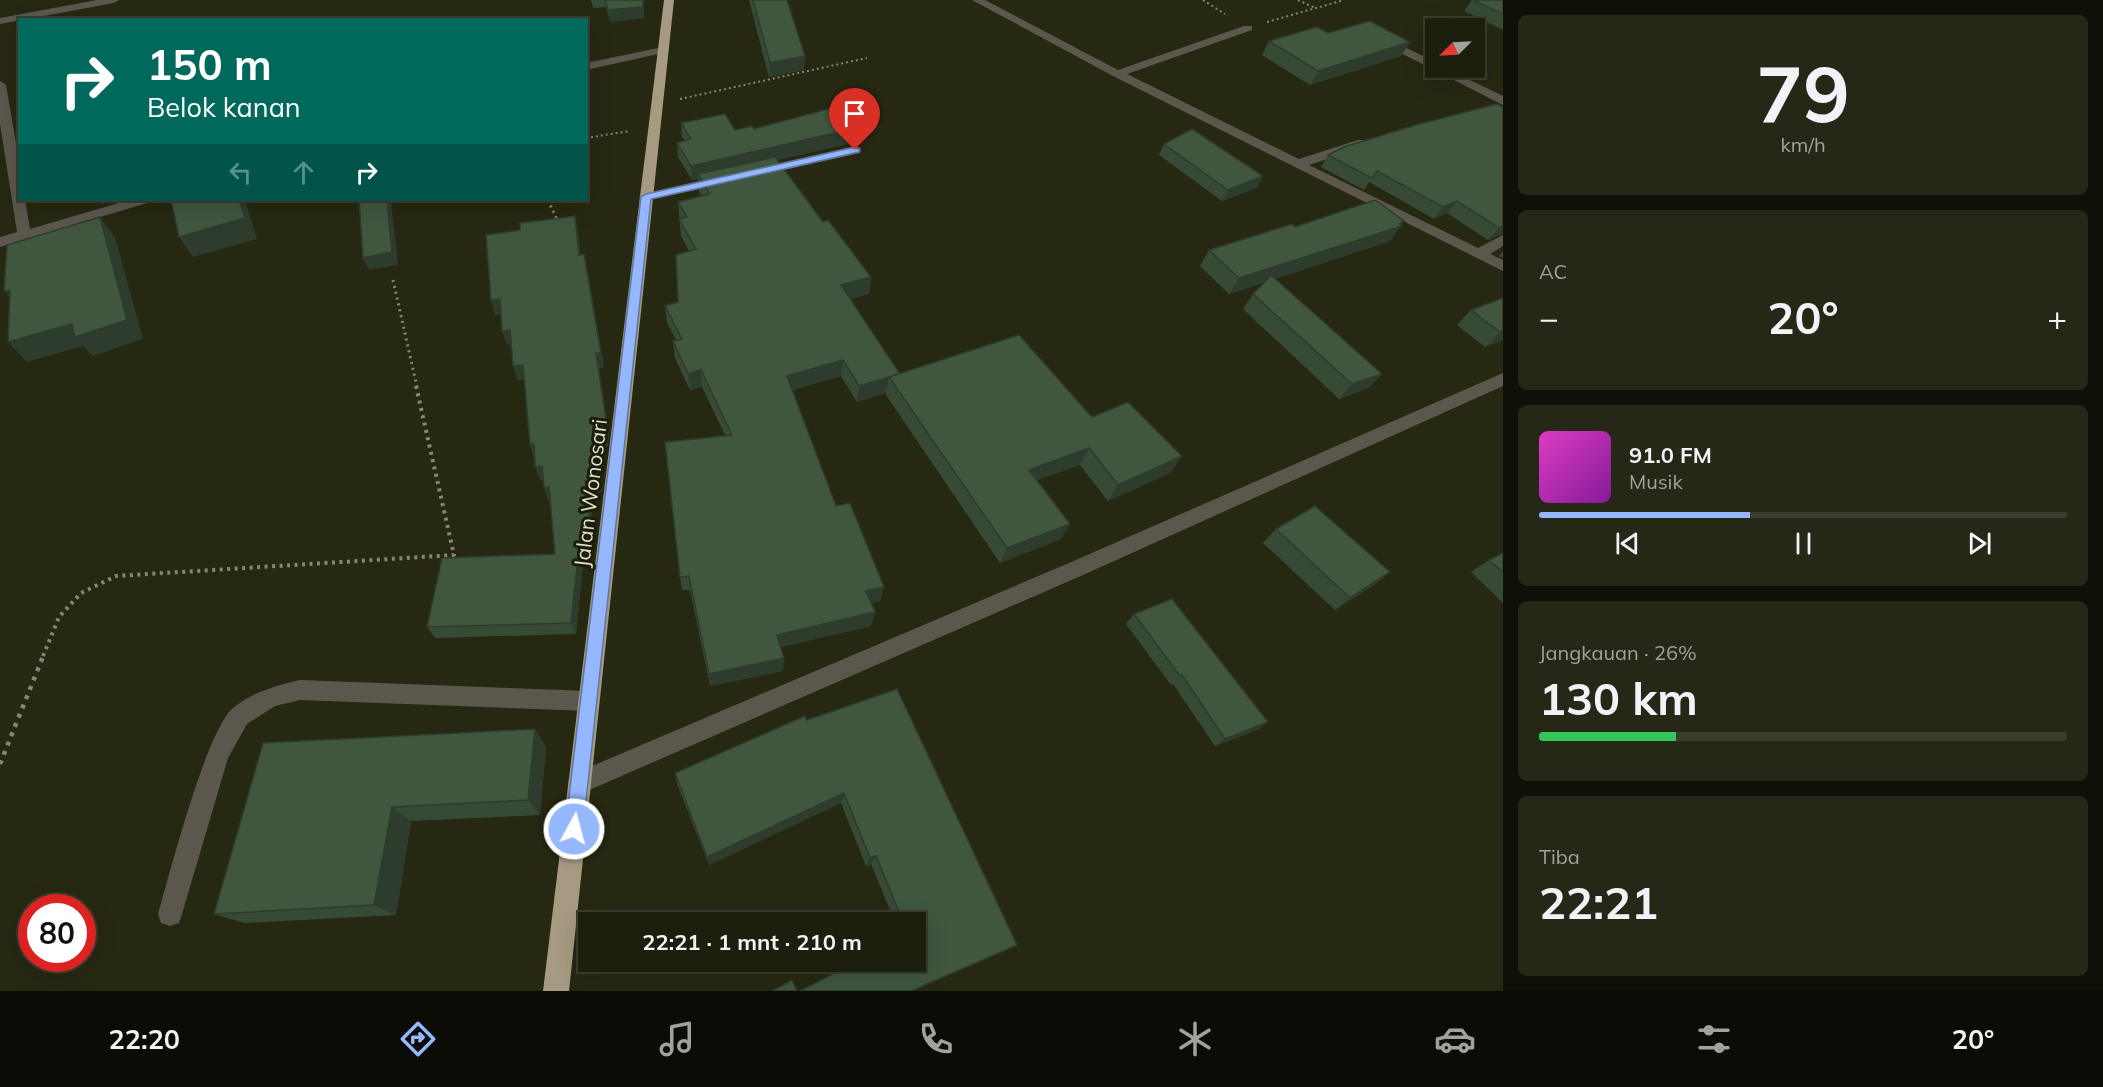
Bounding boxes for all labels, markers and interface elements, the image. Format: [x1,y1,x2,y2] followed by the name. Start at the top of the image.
[1425,18,1485,78] north arrow
[1425,18,1485,78] map controls
[147,38,272,91] text: 150 m
[48,42,126,120] icon: right
[1756,44,1850,142] text: 79
[829,88,880,150] pin
[147,90,301,124] text: Belok kanan
[838,97,871,130] icon: arrive
[1780,132,1826,157] text: km/h
[224,156,257,189] icon: left
[287,156,320,189] icon: ahead
[350,156,383,189] icon: right
[1539,259,1567,284] text: AC
[1767,289,1839,345] text: 20°
[1539,297,1559,338] text: −
[2047,297,2067,338] text: +
[568,418,612,568] street label: Jalan Wonosari
[1629,441,1712,469] text: 91.0 FM
[1629,469,1683,494] text: Musik
[1611,527,1644,560] icon: previous
[1787,527,1820,560] icon: pause
[1963,527,1996,560] icon: next
[1539,640,1697,665] text: Jangkauan · 26%
[1539,670,1698,726] text: 130 km
[542,797,606,861] position arrow
[1539,844,1580,869] text: Tiba
[1539,874,1658,930] text: 22:21
[18,894,96,972] speed limit sign: 80
[642,928,862,956] text: 22:21 · 1 mnt · 210 m
[397,1018,439,1060] icon: directions
[656,1018,698,1060] icon: music
[915,1018,957,1060] icon: phone
[1174,1018,1216,1060] icon: climate
[1434,1018,1476,1060] icon: car
[1693,1018,1735,1060] icon: filters
[109,1022,180,1056] text: 22:20
[1952,1022,1994,1056] text: 20°

